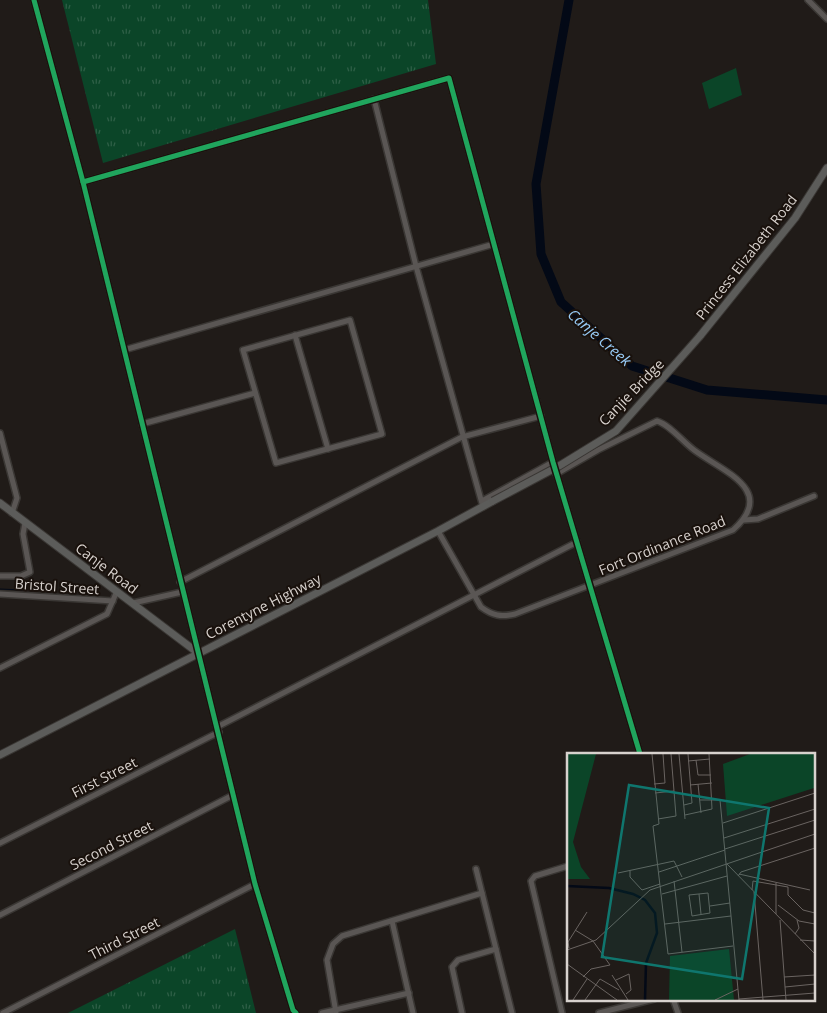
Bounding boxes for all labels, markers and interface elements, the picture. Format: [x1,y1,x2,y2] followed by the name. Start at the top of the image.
[691,190,801,324] street label: Princess Elizabeth Road
[564,304,637,371] water label: Canje Creek
[594,354,668,430] street label: Canjie Bridge
[596,511,728,579] street label: Fort Ordinance Road
[72,538,142,598] street label: Canje Road
[202,568,325,643] street label: Corentyne Highway
[14,574,100,598] street label: Bristol Street
[68,752,140,802] street label: First Street
[567,753,814,1000] inset map
[66,816,156,874] street label: Second Street
[85,912,163,964] street label: Third Street

